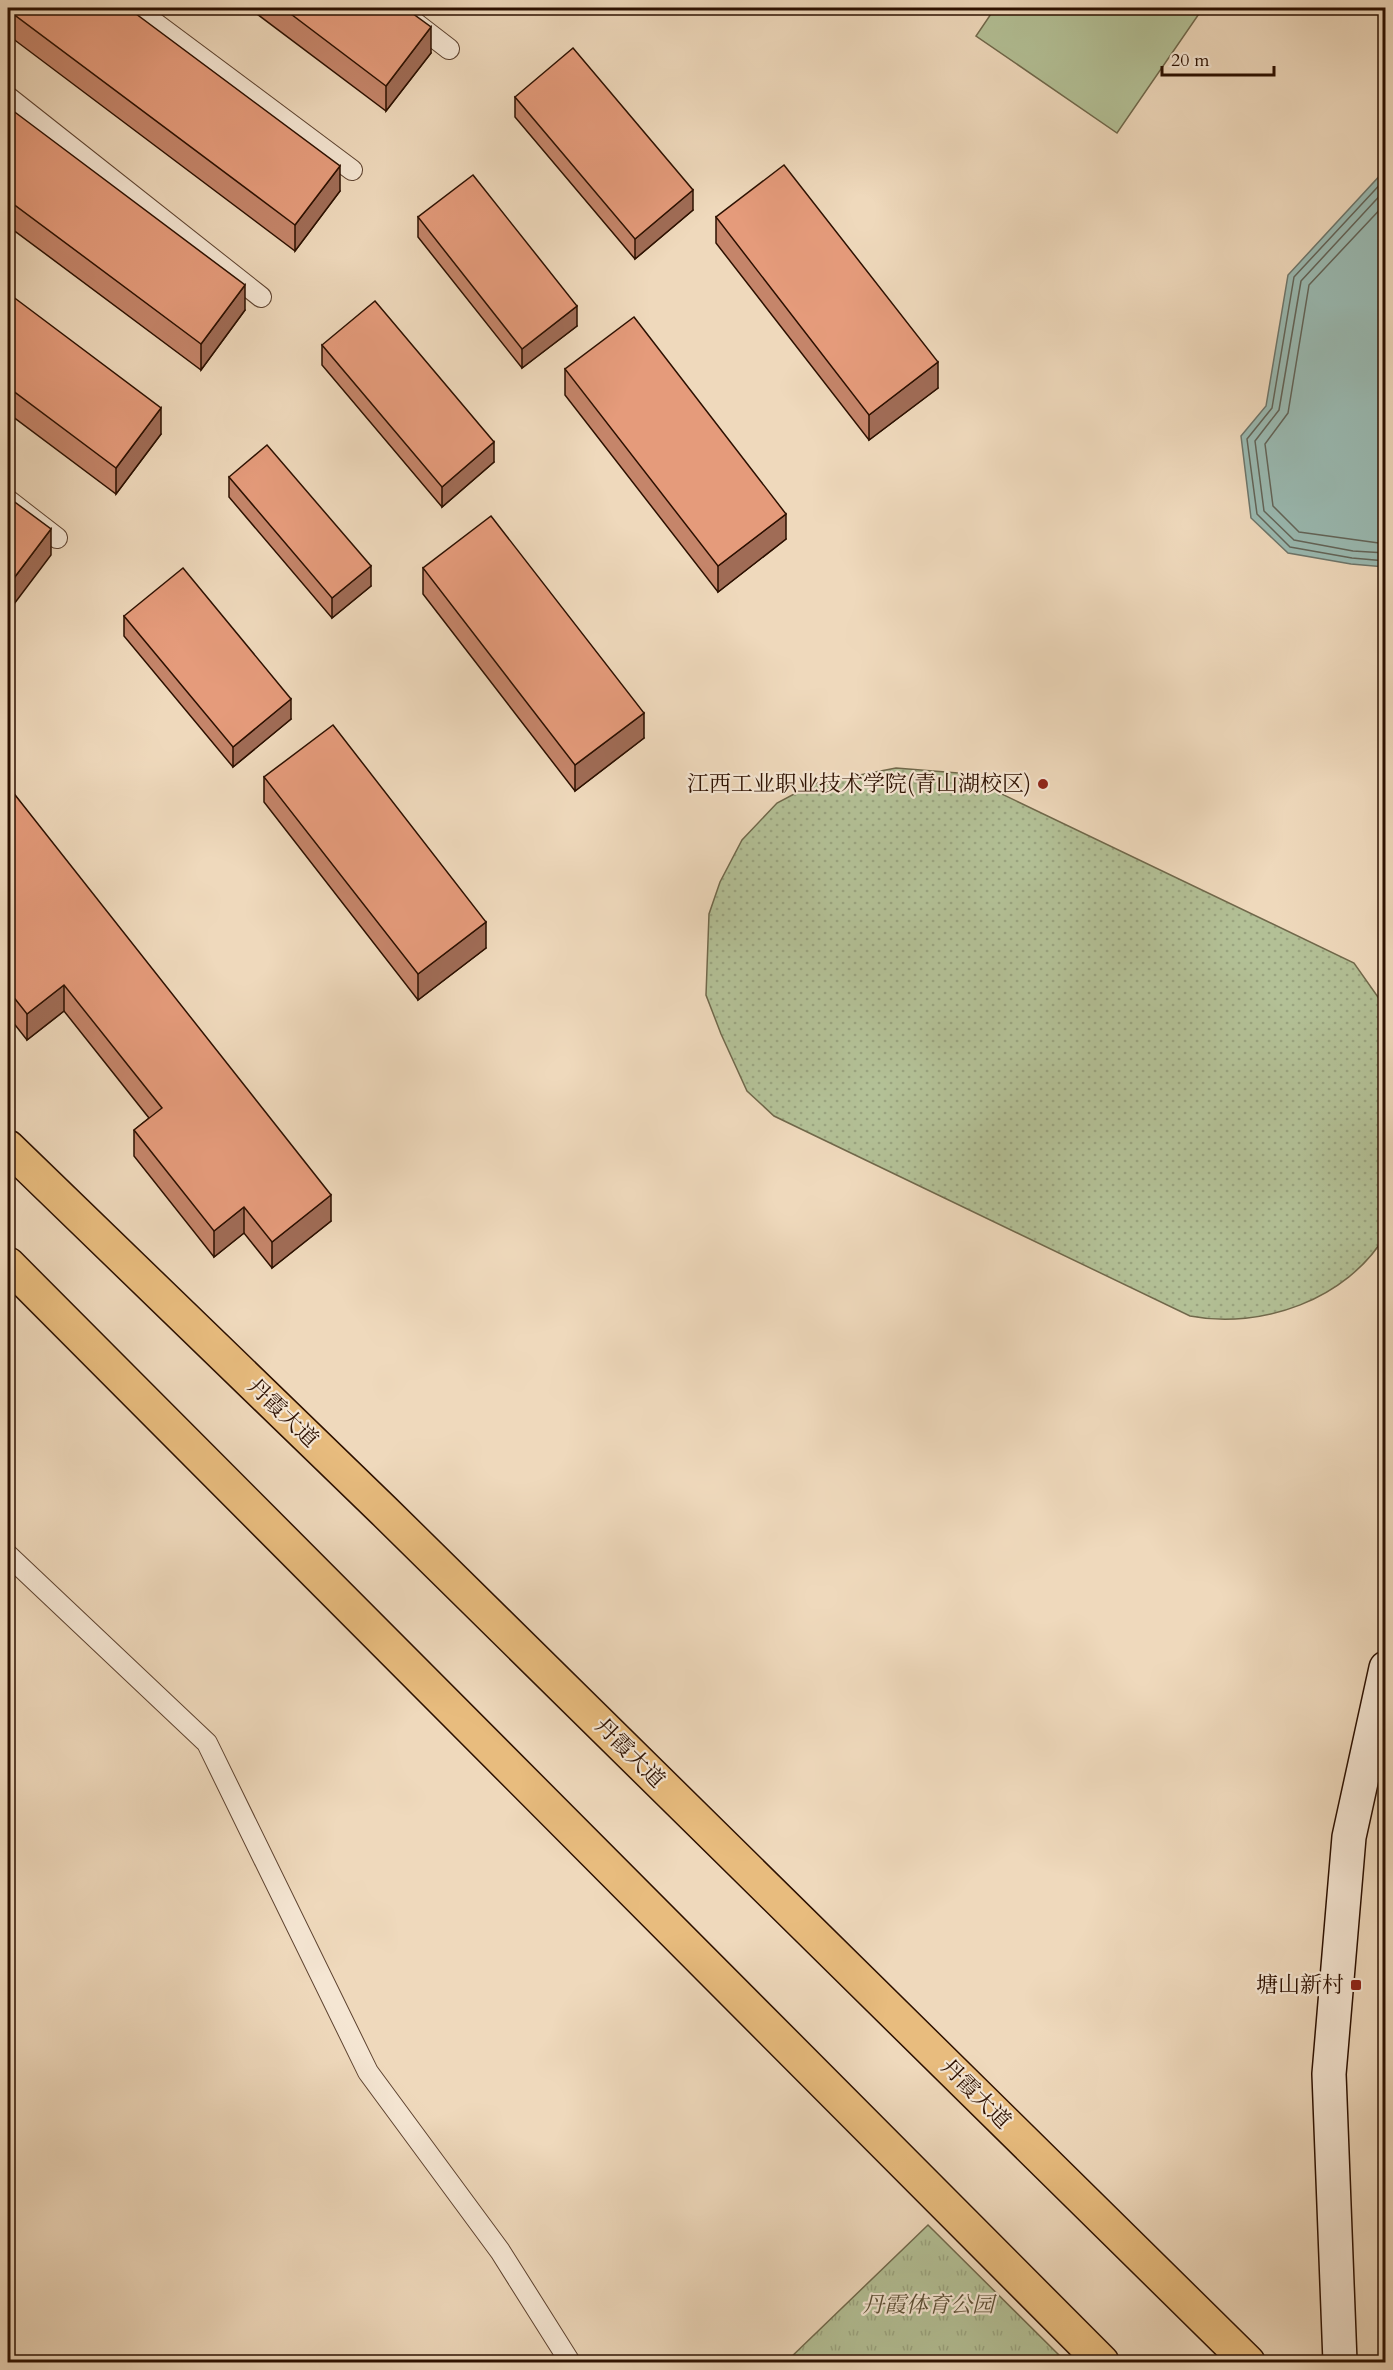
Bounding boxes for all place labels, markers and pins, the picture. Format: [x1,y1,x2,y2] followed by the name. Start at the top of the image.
[687,769,1031,799] place label: 江西工业职业技术学院(青山湖校区)
[1036,777,1050,791] marker: 江西工业职业技术学院(青山湖校区)
[1256,1970,1344,2000] place label: 塘山新村
[1349,1978,1363,1992] marker: 塘山新村

